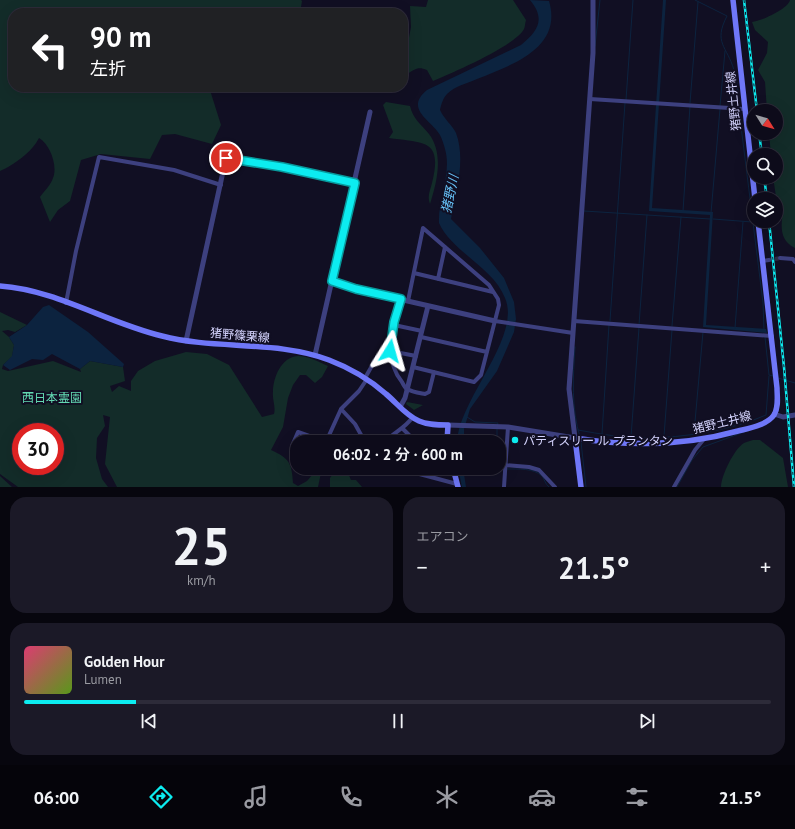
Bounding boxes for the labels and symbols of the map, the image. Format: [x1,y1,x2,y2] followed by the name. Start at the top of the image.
[722,70,744,132] street label: 猪野土井線
[747,104,783,140] north arrow
[209,141,243,175] pin
[438,171,463,215] water label: 猪野川
[209,325,271,345] street label: 猪野篠栗線
[369,330,411,372] position arrow
[22,390,82,405] park label: 西日本霊園
[691,407,753,437] street label: 猪野土井線
[12,423,64,475] speed limit sign: 30
[523,433,673,448] place label: パティスリー ル プランタン
[510,435,520,445] marker: パティスリー ル プランタン

